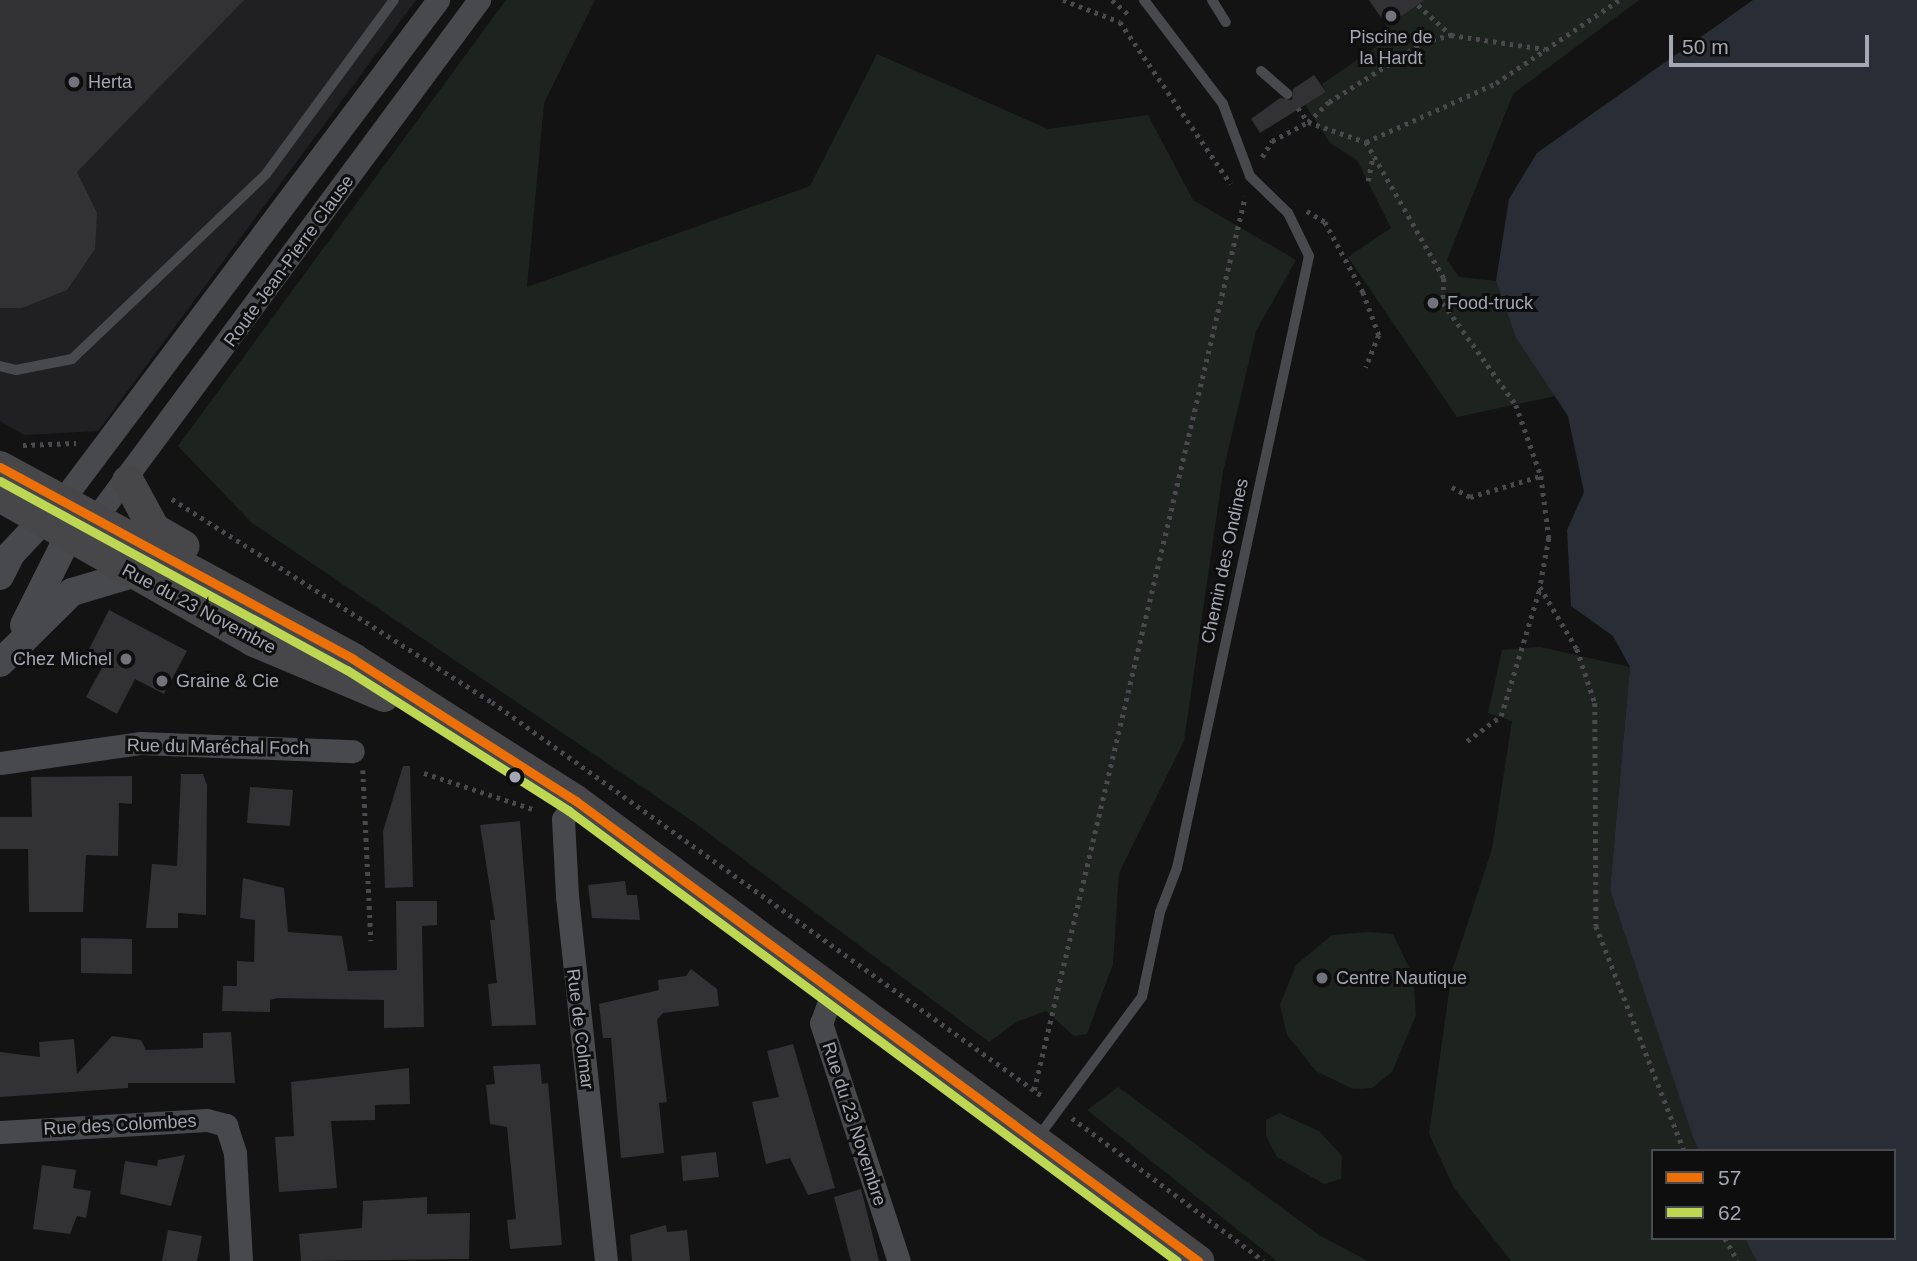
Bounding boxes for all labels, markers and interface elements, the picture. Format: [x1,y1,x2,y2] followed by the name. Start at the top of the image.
[1383,8,1399,24] marker: Piscine de la Hardt
[1672,21,1871,65] scale bar
[1349,27,1433,70] place label: Piscine de la Hardt
[1682,35,1729,58] text: 50 m
[88,71,132,93] place label: Herta
[66,74,82,90] marker: Herta
[219,171,359,351] street label: Route Jean-Pierre Clause
[1447,292,1533,314] place label: Food-truck
[1425,295,1441,311] marker: Food-truck
[1197,477,1253,645] street label: Chemin des Ondines
[118,559,280,659] street label: Rue du 23 Novembre
[13,648,112,670] place label: Chez Michel
[118,651,134,667] marker: Chez Michel
[176,670,279,692] place label: Graine & Cie
[154,673,170,689] marker: Graine & Cie
[127,735,309,759] street label: Rue du Maréchal Foch
[508,770,522,784] unlabelled marker
[1336,967,1467,989] place label: Centre Nautique
[562,968,598,1090] street label: Rue de Colmar
[1314,970,1330,986] marker: Centre Nautique
[817,1039,891,1209] street label: Rue du 23 Novembre
[43,1110,197,1140] street label: Rue des Colombes
[1651,1149,1896,1240] legend
[1718,1166,1741,1189] text: 57
[1718,1201,1741,1224] text: 62

